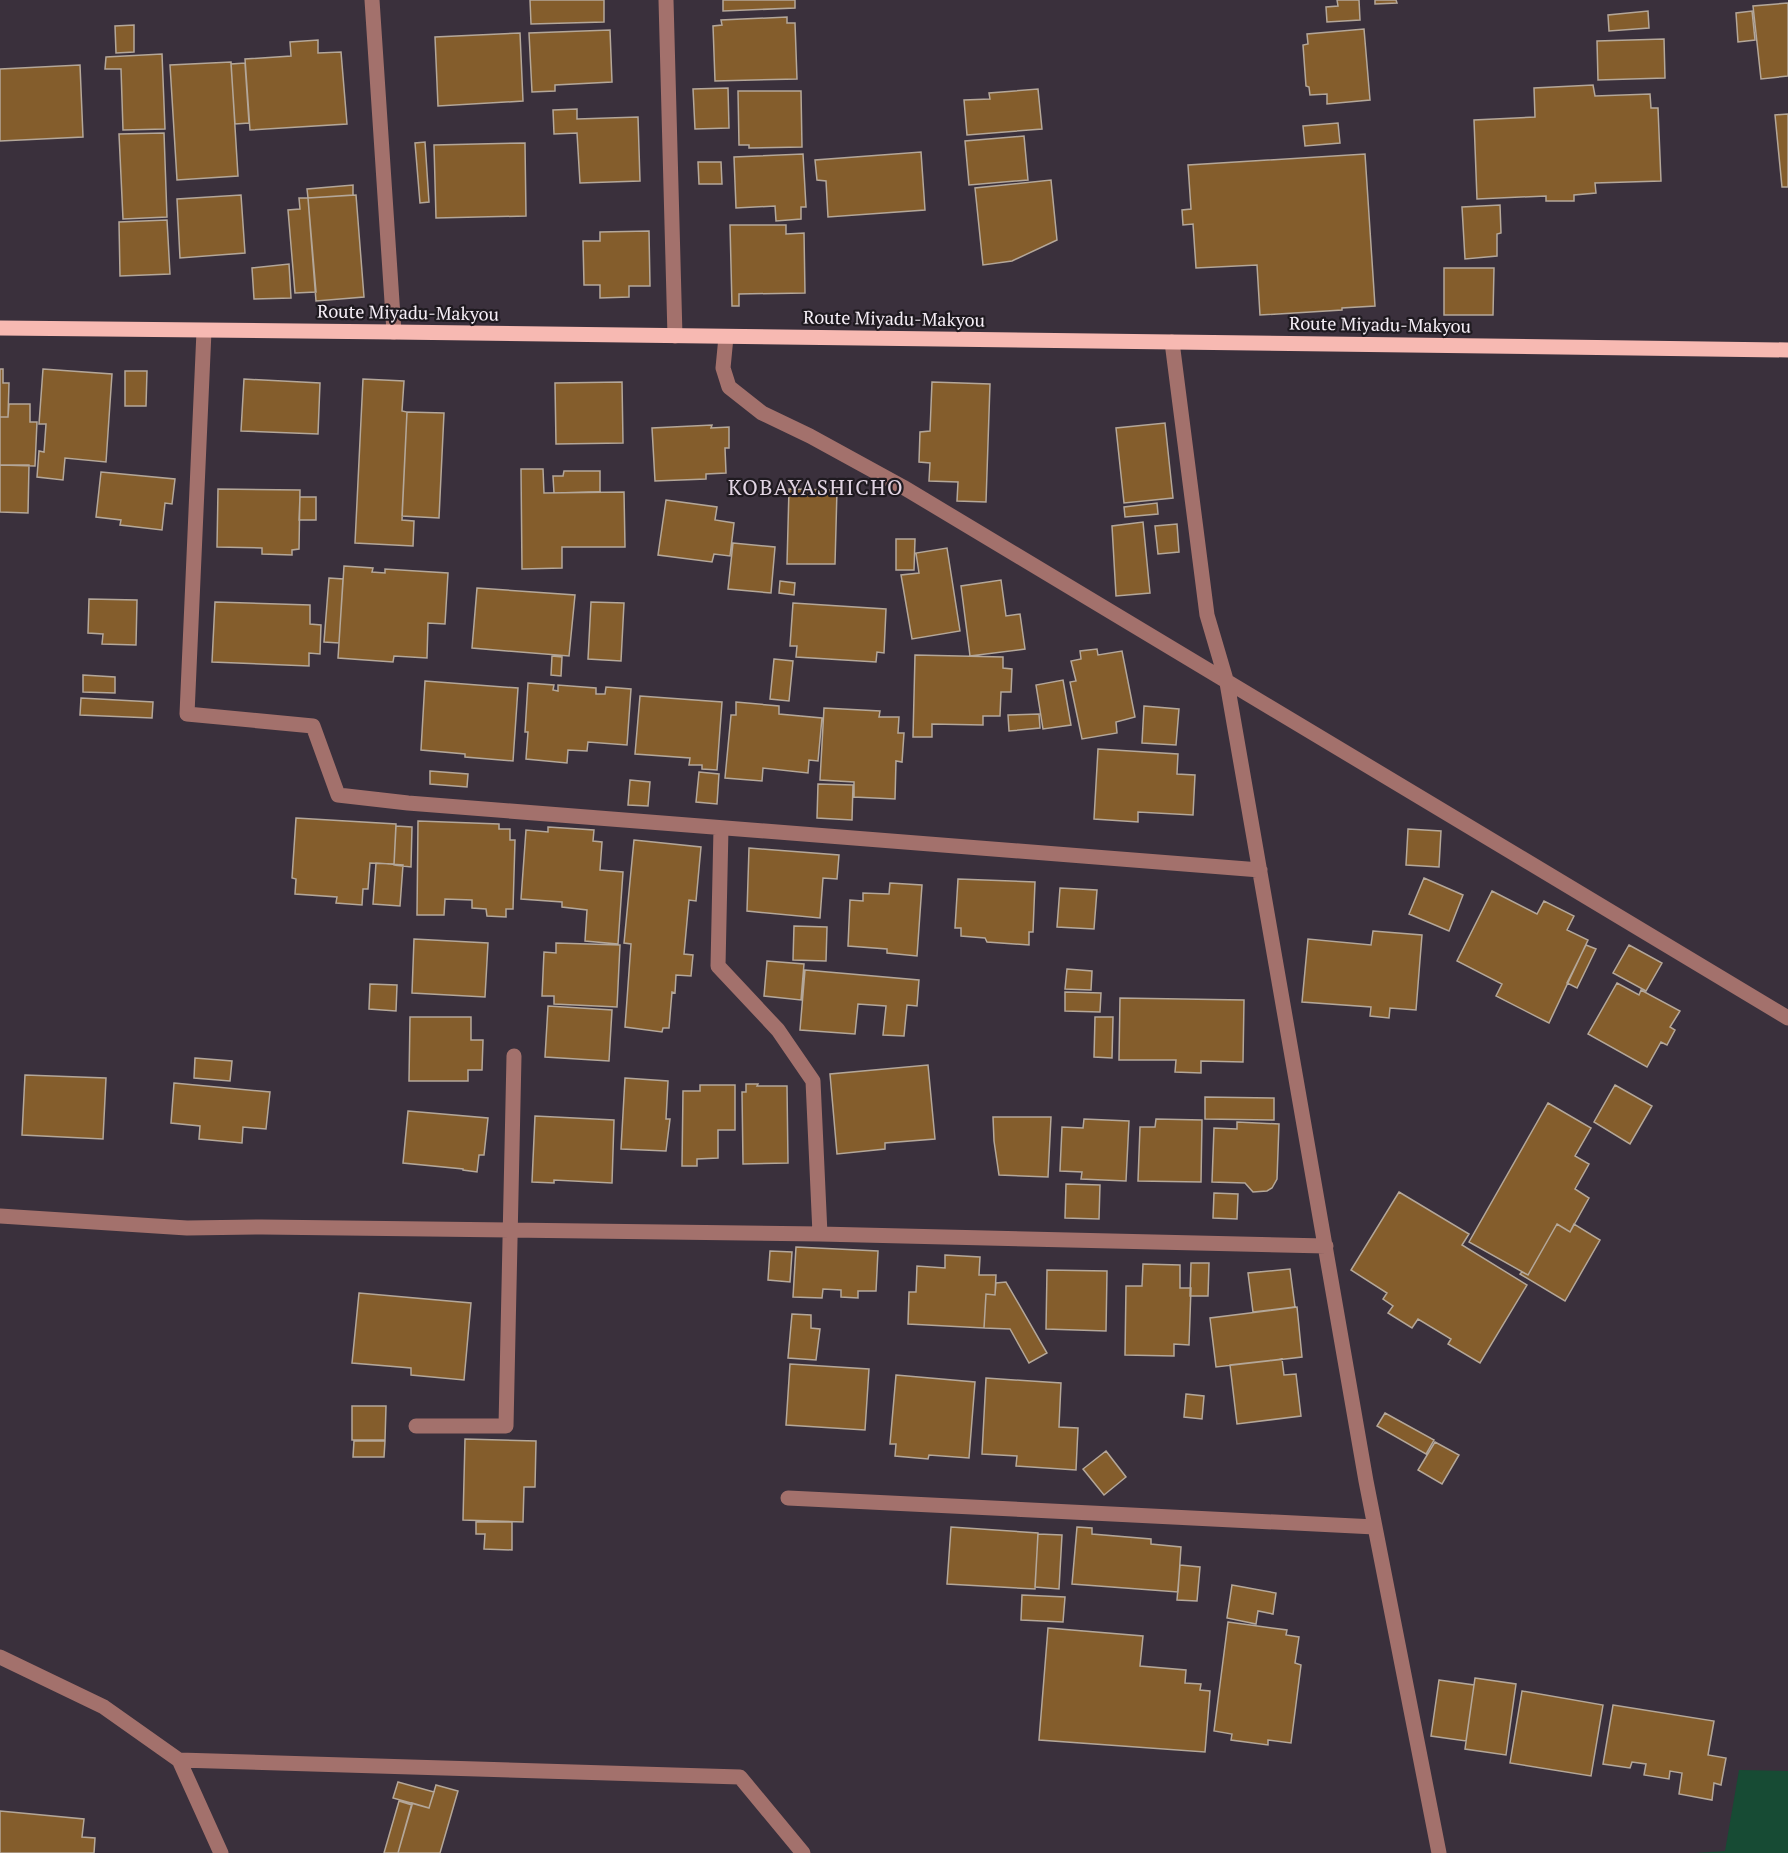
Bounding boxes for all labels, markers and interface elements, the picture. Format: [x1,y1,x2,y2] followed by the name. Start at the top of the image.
[317,298,499,326] street label: Route Miyadu-Makyou
[803,304,985,332] street label: Route Miyadu-Makyou
[1289,310,1471,338] street label: Route Miyadu-Makyou
[728,473,904,501] district label: KOBAYASHICHO

